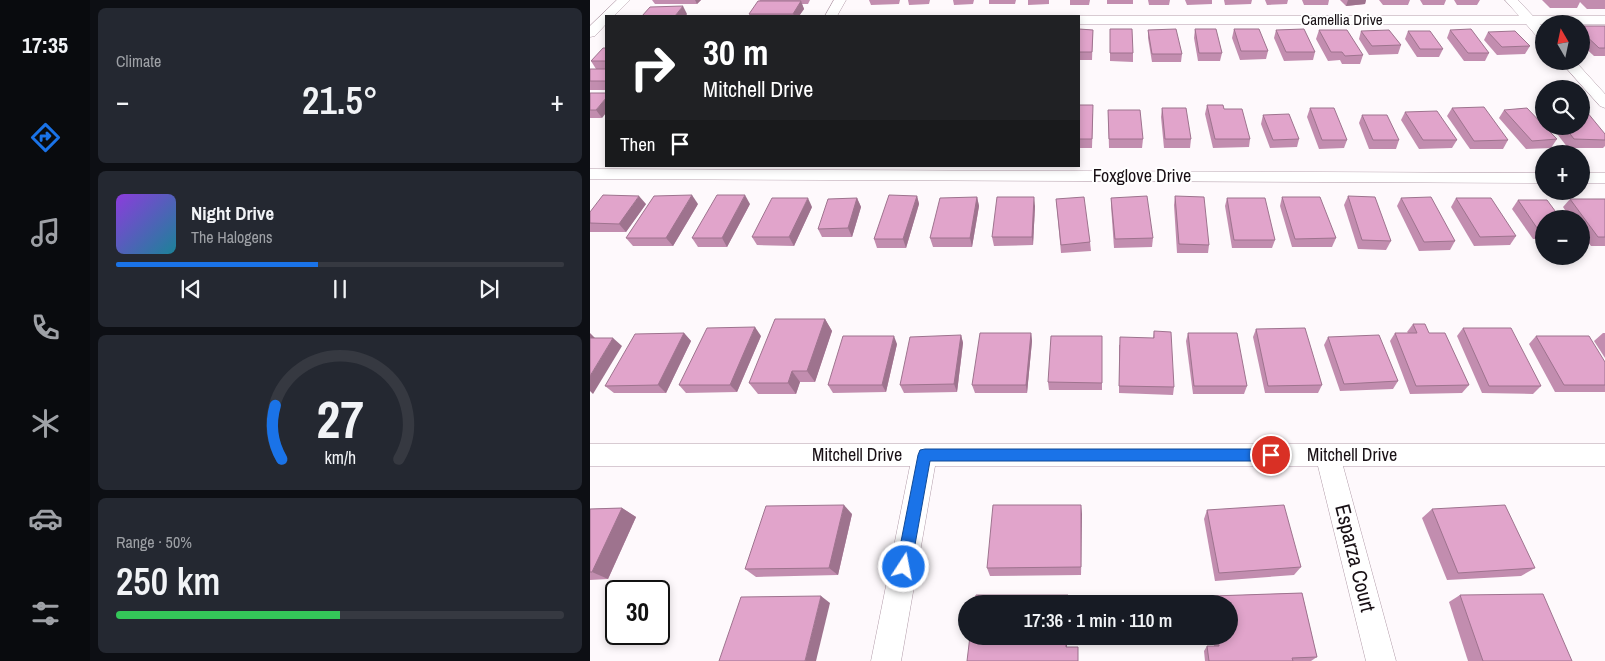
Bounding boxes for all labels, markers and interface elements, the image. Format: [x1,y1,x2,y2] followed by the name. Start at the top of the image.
[1301,9,1383,30] street label: Camellia Drive
[1535,15,1590,70] north arrow
[1535,15,1590,265] map controls
[703,29,768,76] text: 30 m
[22,30,68,60] text: 17:35
[620,35,685,100] icon: right
[116,50,161,72] text: Climate
[703,74,813,104] text: Mitchell Drive
[302,75,378,126] text: 21.5°
[1535,80,1590,135] button: search
[116,82,129,120] text: −
[551,82,564,120] text: +
[28,120,63,155] icon: directions
[666,130,694,158] icon: arrive
[620,131,656,157] text: Then
[1535,145,1590,200] button: +
[1093,163,1191,188] street label: Foxglove Drive
[191,200,274,226] text: Night Drive
[1535,210,1590,265] button: −
[28,215,63,250] icon: music
[191,226,273,248] text: The Halogens
[177,275,205,303] icon: previous
[326,275,354,303] icon: pause
[475,275,503,303] icon: next
[28,310,63,345] icon: phone
[316,384,364,454] text: 27
[28,406,63,441] icon: climate
[1250,434,1292,476] pin
[1257,441,1285,469] icon: arrive
[812,442,902,467] street label: Mitchell Drive
[1307,442,1397,467] street label: Mitchell Drive
[324,446,356,470] text: km/h
[28,501,63,536] icon: car
[1328,501,1383,615] street label: Esparza Court
[116,531,192,553] text: Range · 50%
[877,540,929,592] position arrow
[116,556,220,607] text: 250 km
[605,580,670,645] speed limit sign: 30
[28,596,63,631] icon: filters
[1024,607,1172,633] text: 17:36 · 1 min · 110 m

